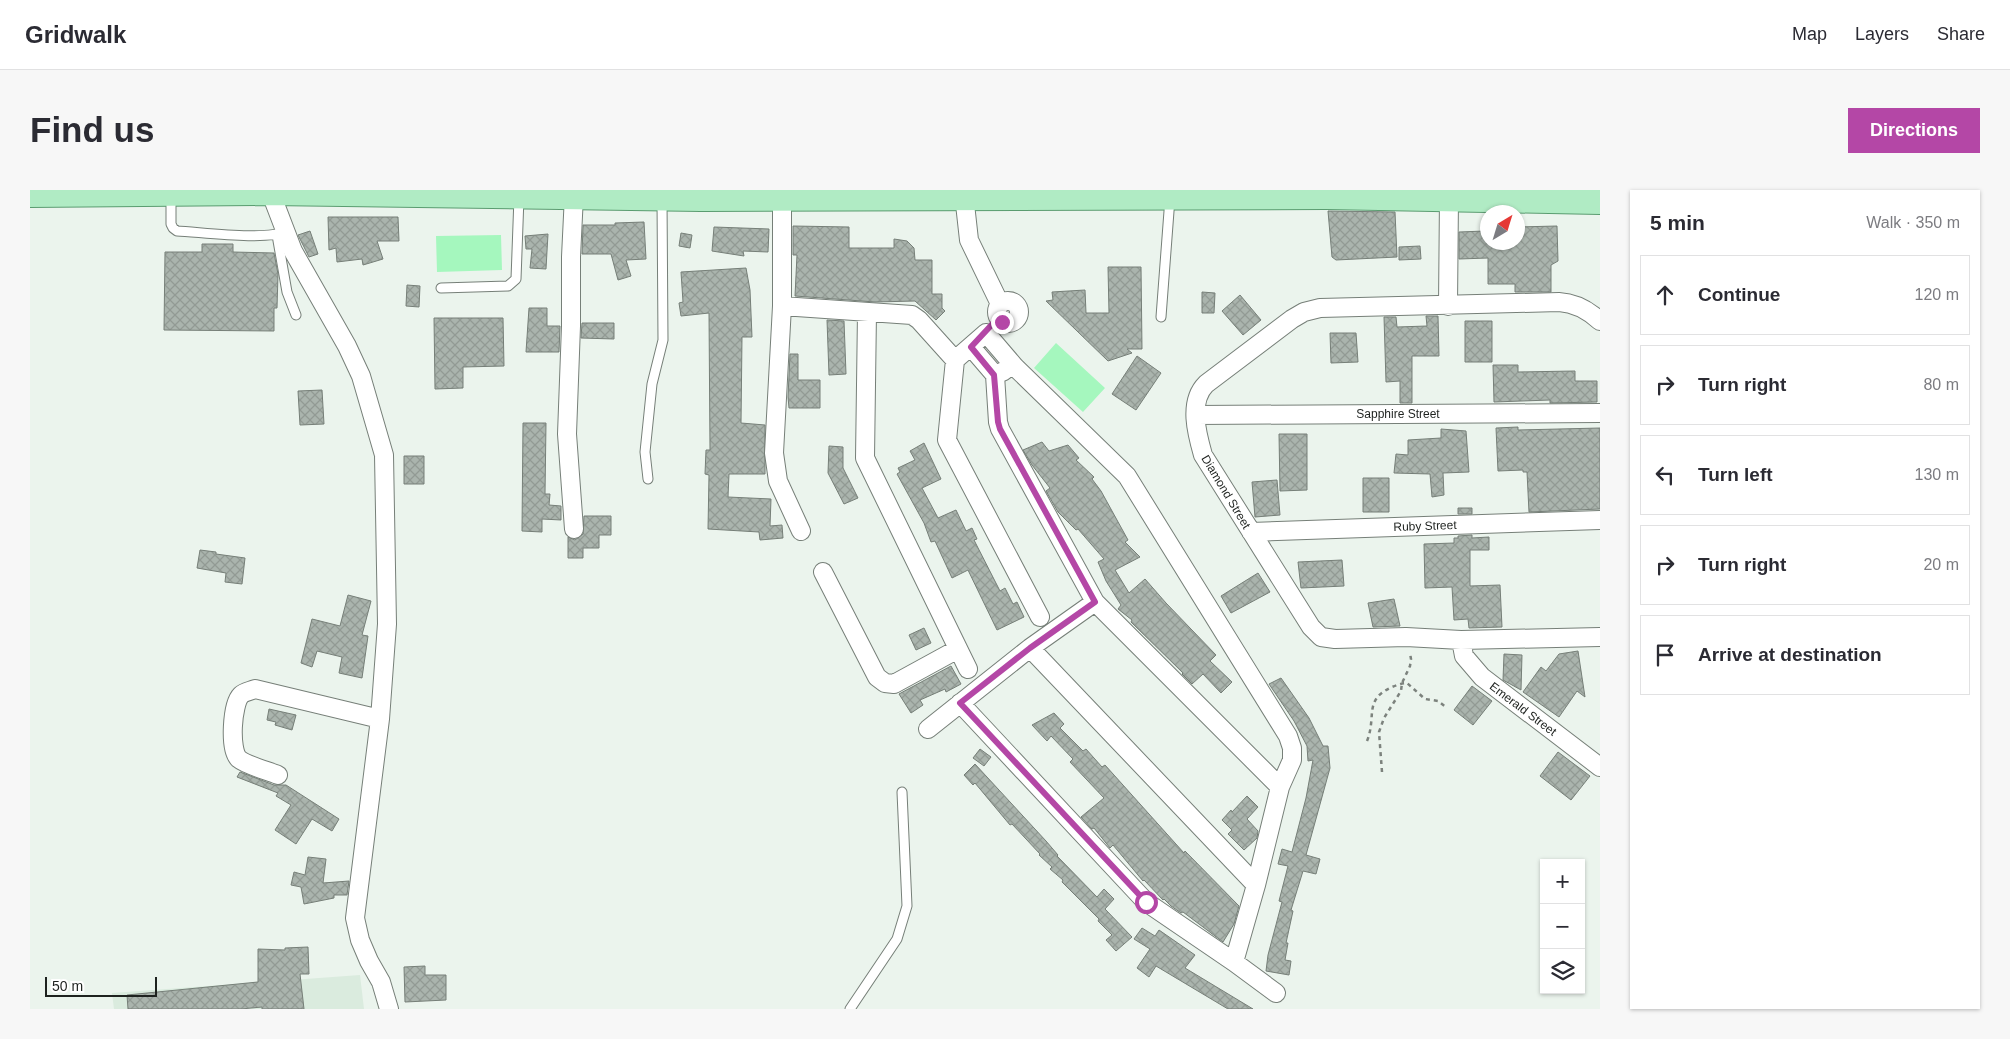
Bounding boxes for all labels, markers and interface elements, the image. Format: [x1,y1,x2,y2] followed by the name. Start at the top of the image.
[25,21,126,48] text: Gridwalk
[1792,24,1827,44] text: Map
[1855,24,1909,44] text: Layers
[1937,24,1985,44] text: Share
[1848,108,1980,153] button: Directions
[30,110,154,149] text: Find us
[1480,205,1525,250] north arrow
[1650,211,1705,234] text: 5 min
[1866,214,1960,231] text: Walk · 350 m
[1651,281,1679,309] icon: ahead
[1698,284,1780,305] text: Continue
[1915,286,1959,303] text: 120 m
[991,311,1014,334] route end
[1651,371,1679,399] icon: right
[1698,374,1786,395] text: Turn right
[1923,376,1959,393] text: 80 m
[1356,407,1440,421] street label: Sapphire Street
[1199,453,1254,532] street label: Diamond Street
[1651,461,1679,489] icon: left
[1698,464,1773,485] text: Turn left
[1915,466,1959,483] text: 130 m
[1393,518,1458,534] street label: Ruby Street
[1651,551,1679,579] icon: right
[1698,554,1786,575] text: Turn right
[1923,556,1959,573] text: 20 m
[1651,641,1679,669] icon: arrive
[1698,644,1882,665] text: Arrive at destination
[1487,679,1560,739] street label: Emerald Street
[1540,859,1585,994] map controls
[1540,859,1585,904] button: +
[1135,891,1158,914] route start
[1540,904,1585,949] button: −
[1540,949,1585,994] button: layers
[45,974,158,997] scale bar
[52,978,83,994] text: 50 m

